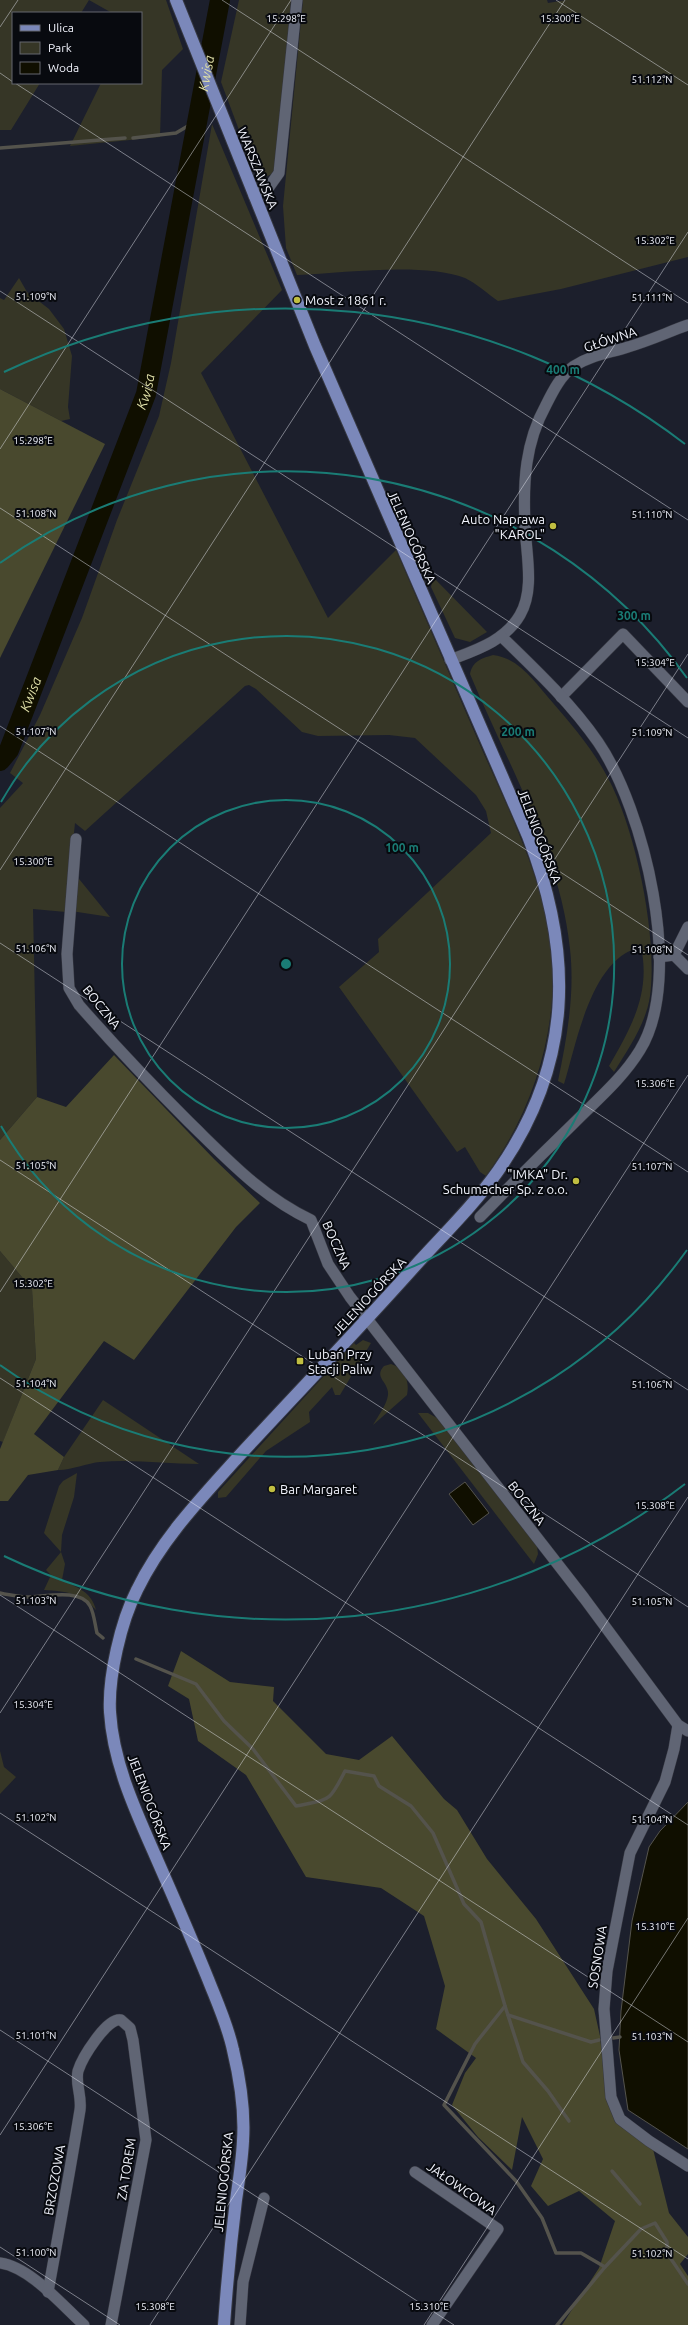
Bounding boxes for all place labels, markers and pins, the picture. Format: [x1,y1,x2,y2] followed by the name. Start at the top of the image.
[305,293,386,307] place label: Most z 1861 r.
[292,295,302,305] marker: Most z 1861 r.
[462,512,545,541] place label: Auto Naprawa "KAROL"
[548,521,558,531] marker: Auto Naprawa "KAROL"
[279,957,293,971] centre of rings
[443,1167,568,1196] place label: "IMKA" Dr. Schumacher Sp. z o.o.
[571,1176,581,1186] marker: "IMKA" Dr. Schumacher Sp. z o.o.
[308,1347,373,1376] place label: Lubań Przy Stacji Paliw
[295,1356,305,1366] marker: Lubań Przy Stacji Paliw
[280,1482,357,1496] place label: Bar Margaret
[267,1484,277,1494] marker: Bar Margaret

